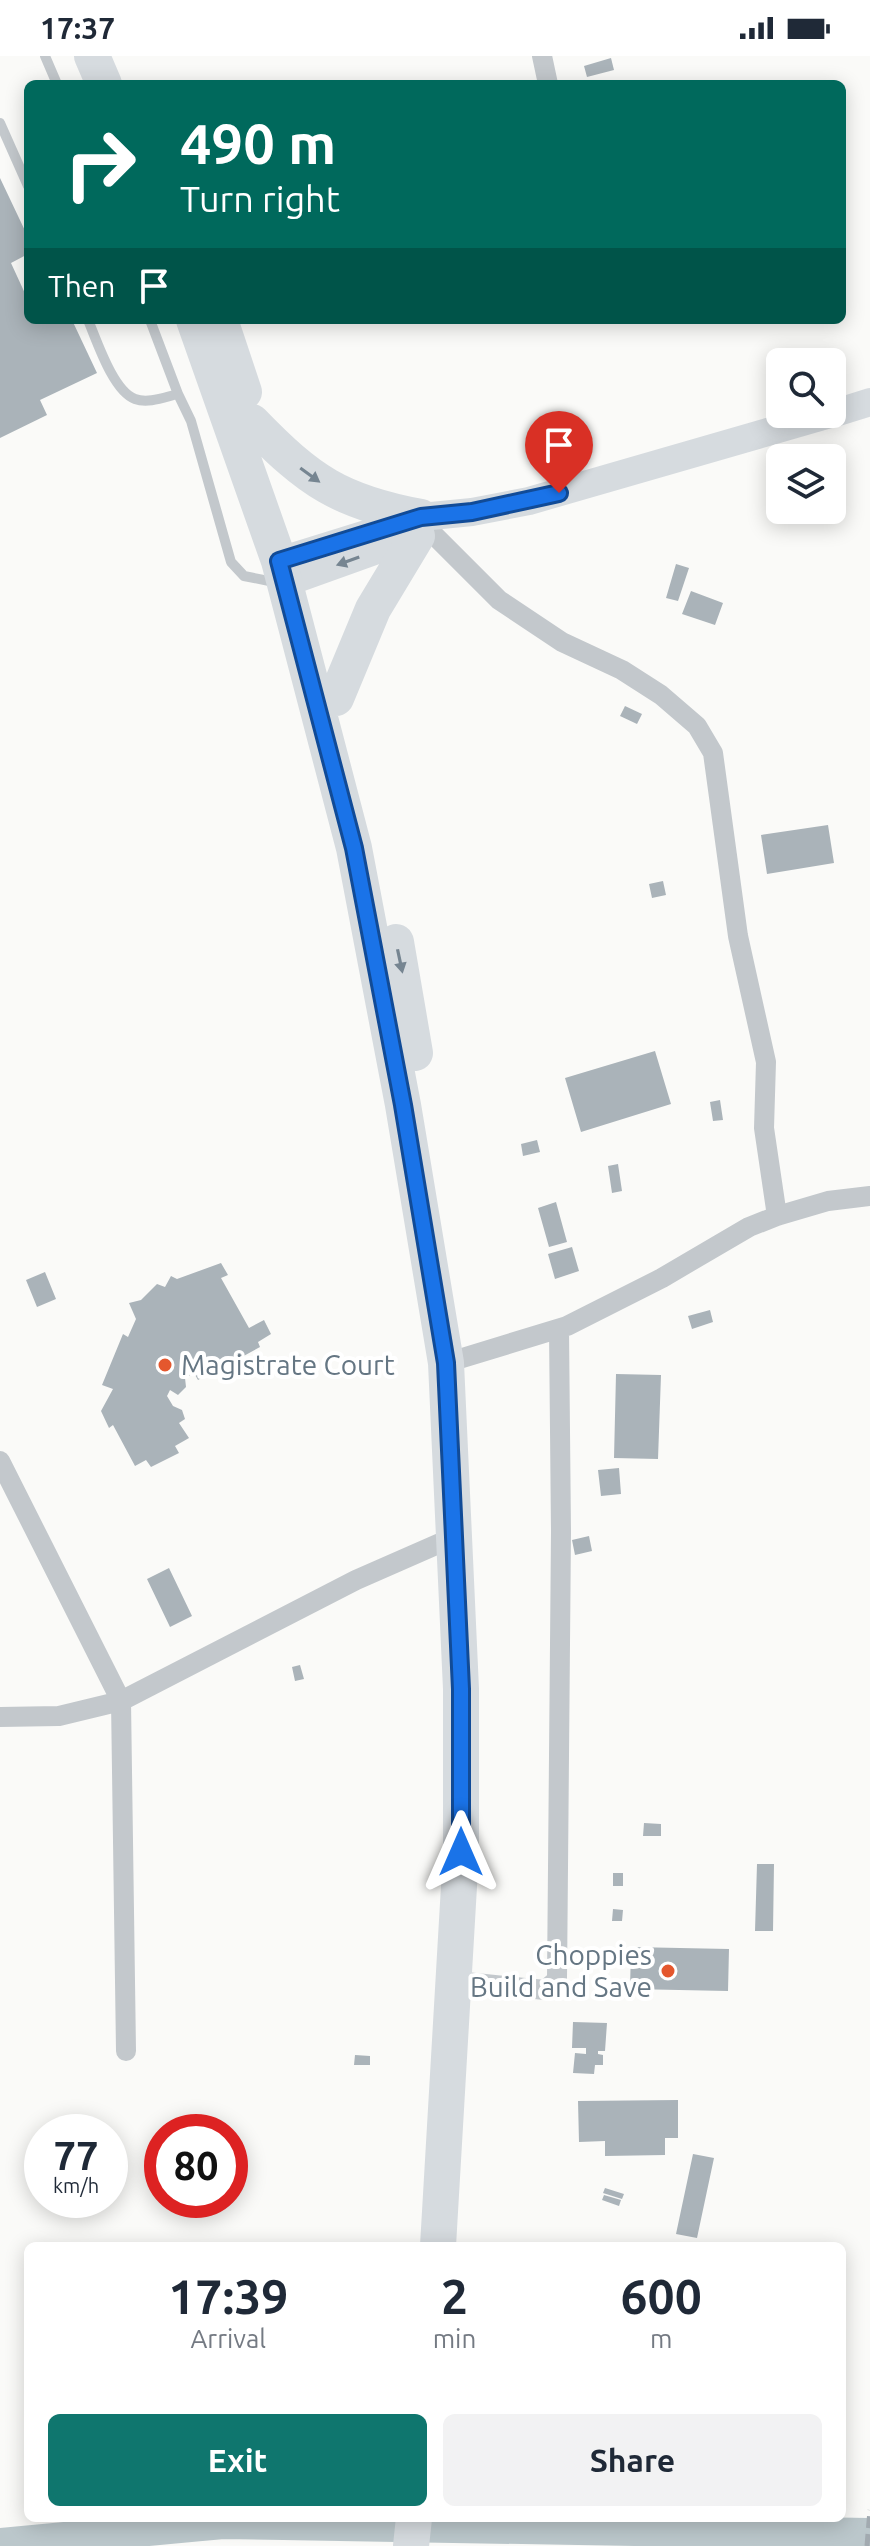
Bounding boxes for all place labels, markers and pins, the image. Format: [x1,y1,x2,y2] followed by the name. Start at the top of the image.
[525,411,593,493] pin
[181,1349,395,1380] place label: Magistrate Court
[156,1356,174,1374] marker: Magistrate Court
[470,1939,652,2002] place label: Choppies Build and Save
[659,1962,677,1980] marker: Choppies Build and Save

